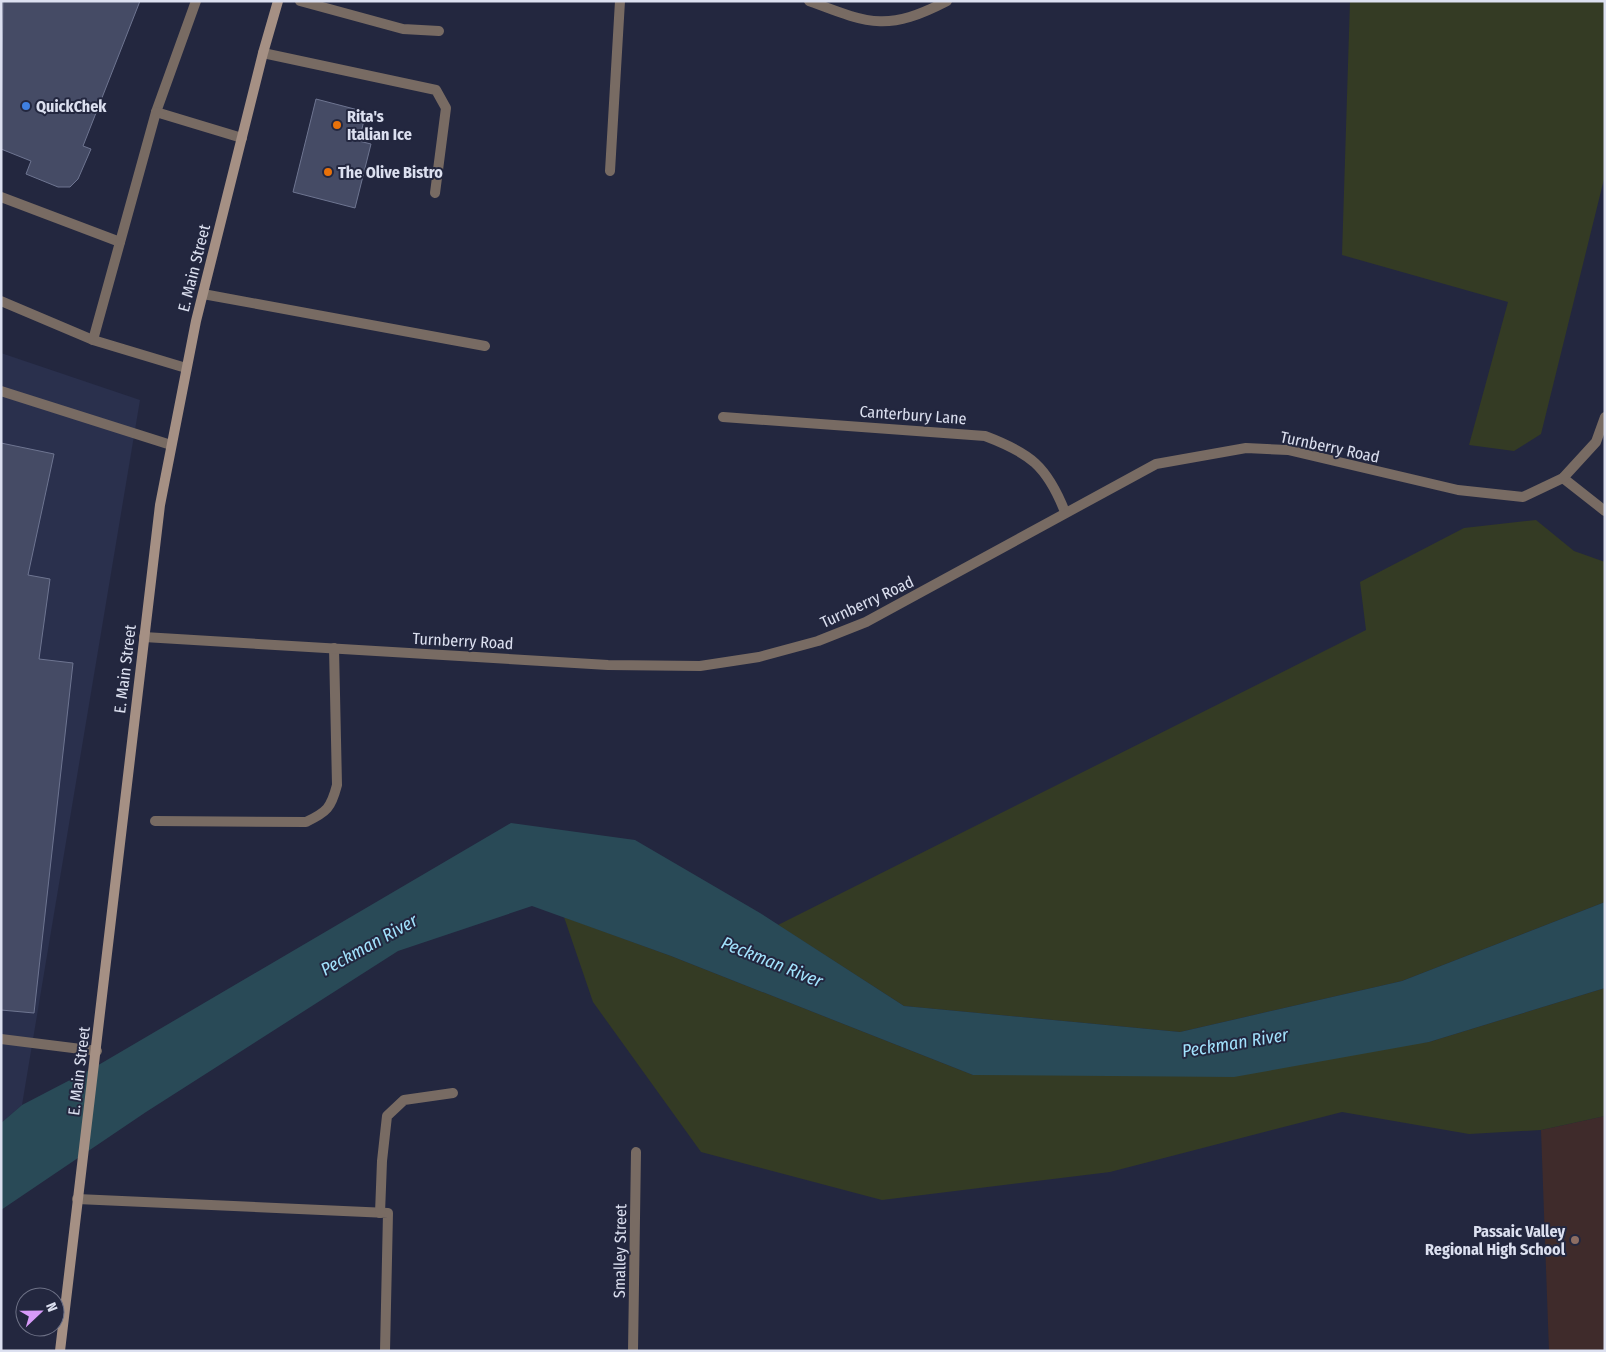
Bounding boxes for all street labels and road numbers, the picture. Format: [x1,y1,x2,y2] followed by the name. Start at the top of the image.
[174,222,214,314] street label: E. Main Street
[859,402,967,428] street label: Canterbury Lane
[1279,427,1381,467] street label: Turnberry Road
[817,572,917,632] street label: Turnberry Road
[110,623,140,715] street label: E. Main Street
[412,629,514,653] street label: Turnberry Road
[64,1025,94,1117] street label: E. Main Street
[610,1203,630,1298] street label: Smalley Street

